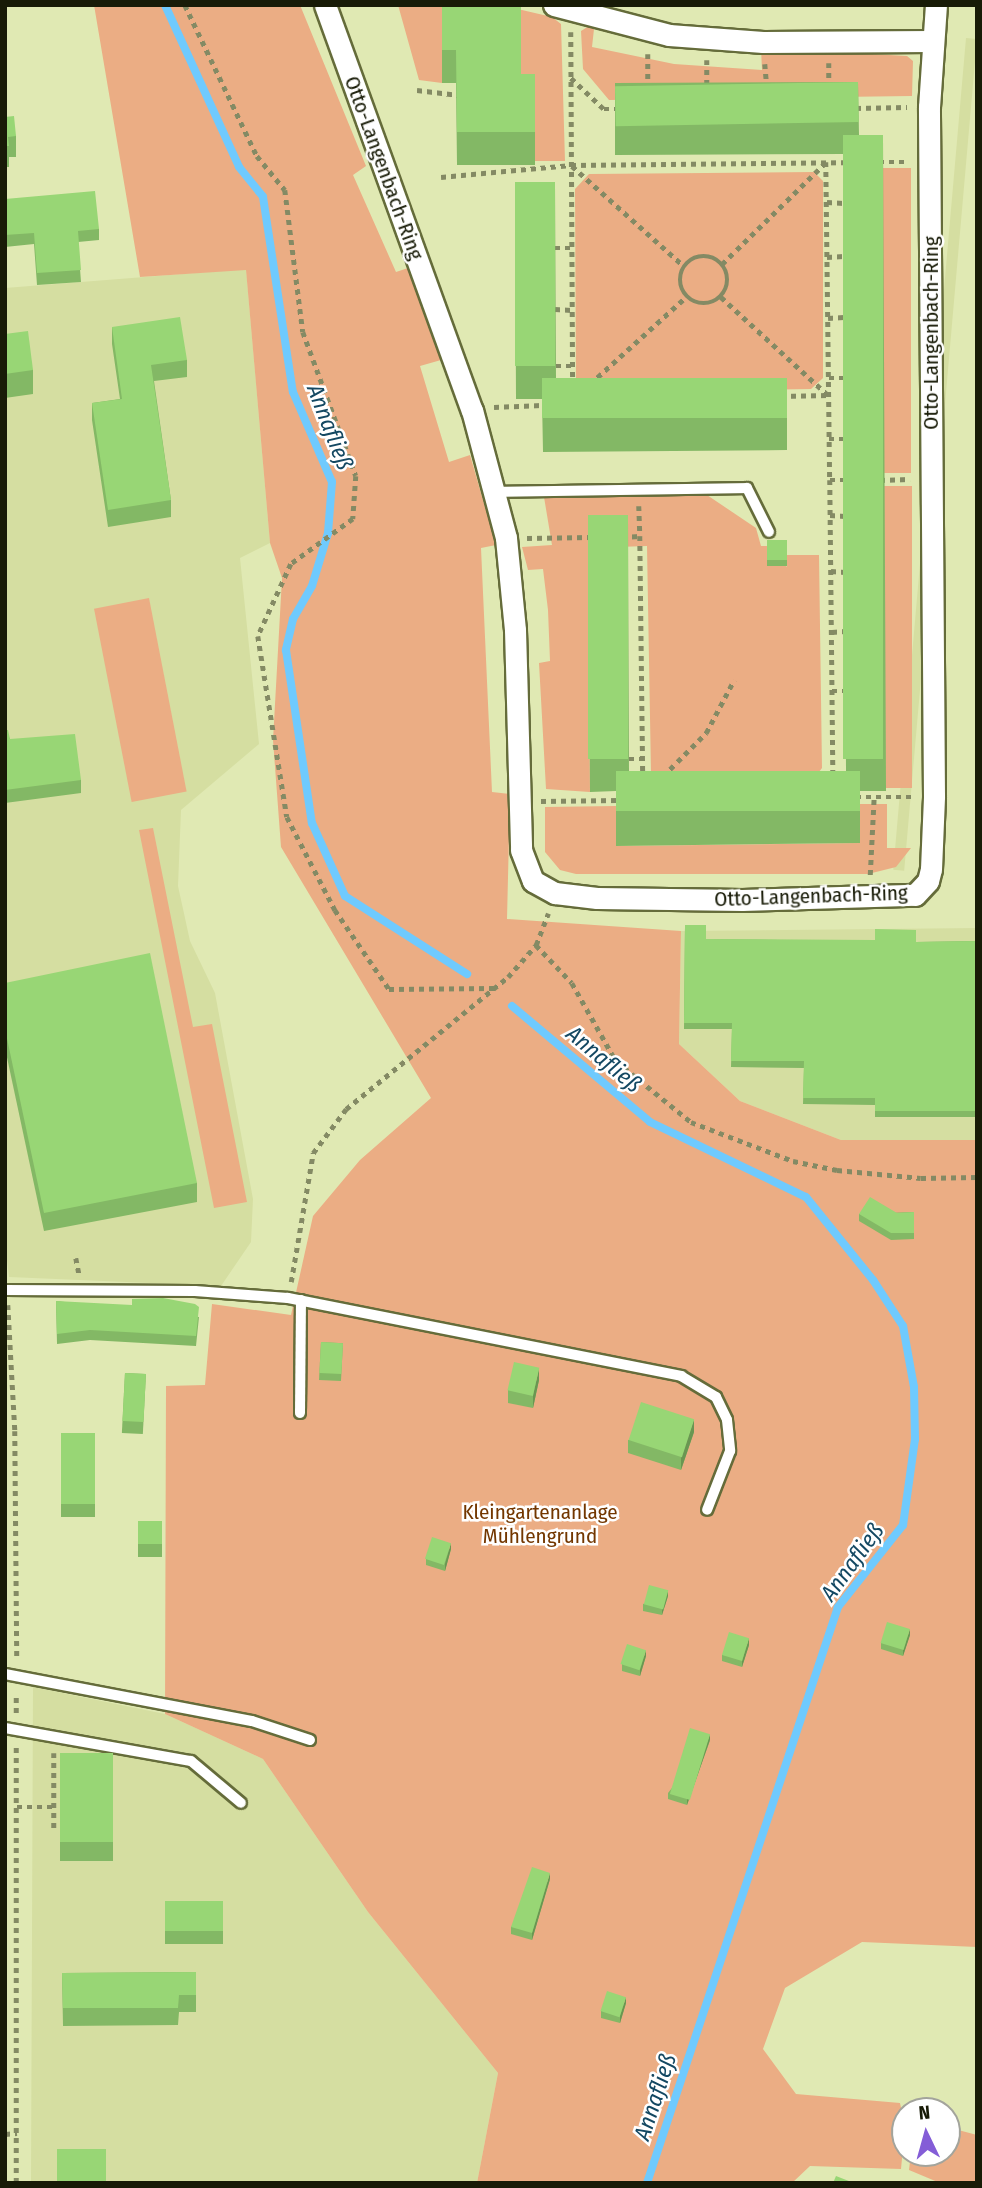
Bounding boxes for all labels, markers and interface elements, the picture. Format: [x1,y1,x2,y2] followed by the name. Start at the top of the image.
[339,73,429,263] street label: Otto-Langenbach-Ring
[918,236,944,430] street label: Otto-Langenbach-Ring
[301,380,359,474] water label: Annafließ
[714,880,908,912] street label: Otto-Langenbach-Ring
[561,1020,647,1098] water label: Annafließ
[462,1499,618,1549] park label: Kleingartenanlage Mühlengrund
[815,1518,889,1606] water label: Annafließ
[628,2050,682,2144] water label: Annafließ
[891,2097,961,2167] north arrow
[918,2101,931,2125] text: N

